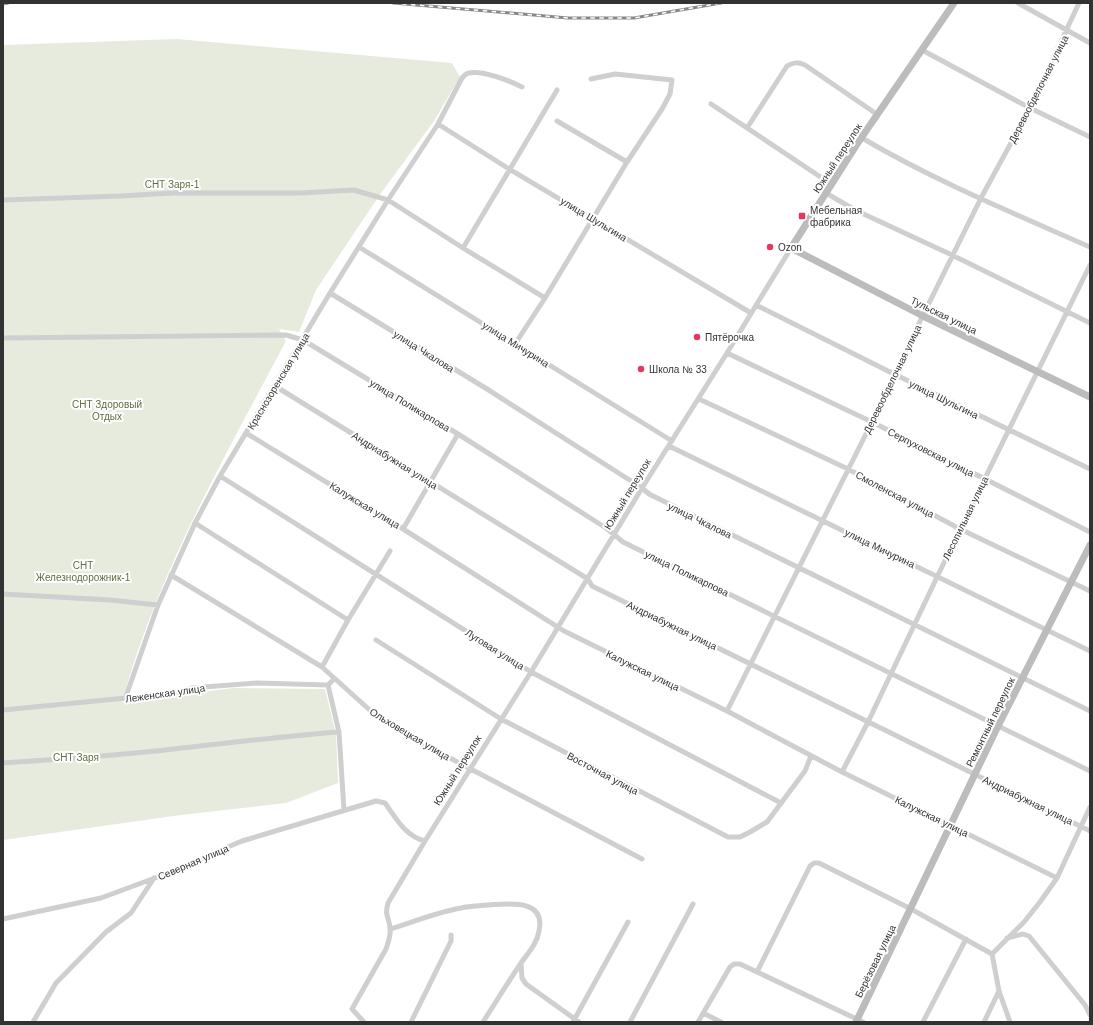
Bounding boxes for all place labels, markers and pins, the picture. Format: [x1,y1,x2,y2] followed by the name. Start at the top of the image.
[810,205,862,228] place label: Мебельная фабрика
[797,211,807,221] marker: Мебельная фабрика
[765,242,775,252] marker: Ozon
[778,242,802,253] place label: Ozon
[692,332,702,342] marker: Пятёрочка
[705,332,754,343] place label: Пятёрочка
[636,364,646,374] marker: Школа № 33
[649,364,707,375] place label: Школа № 33

